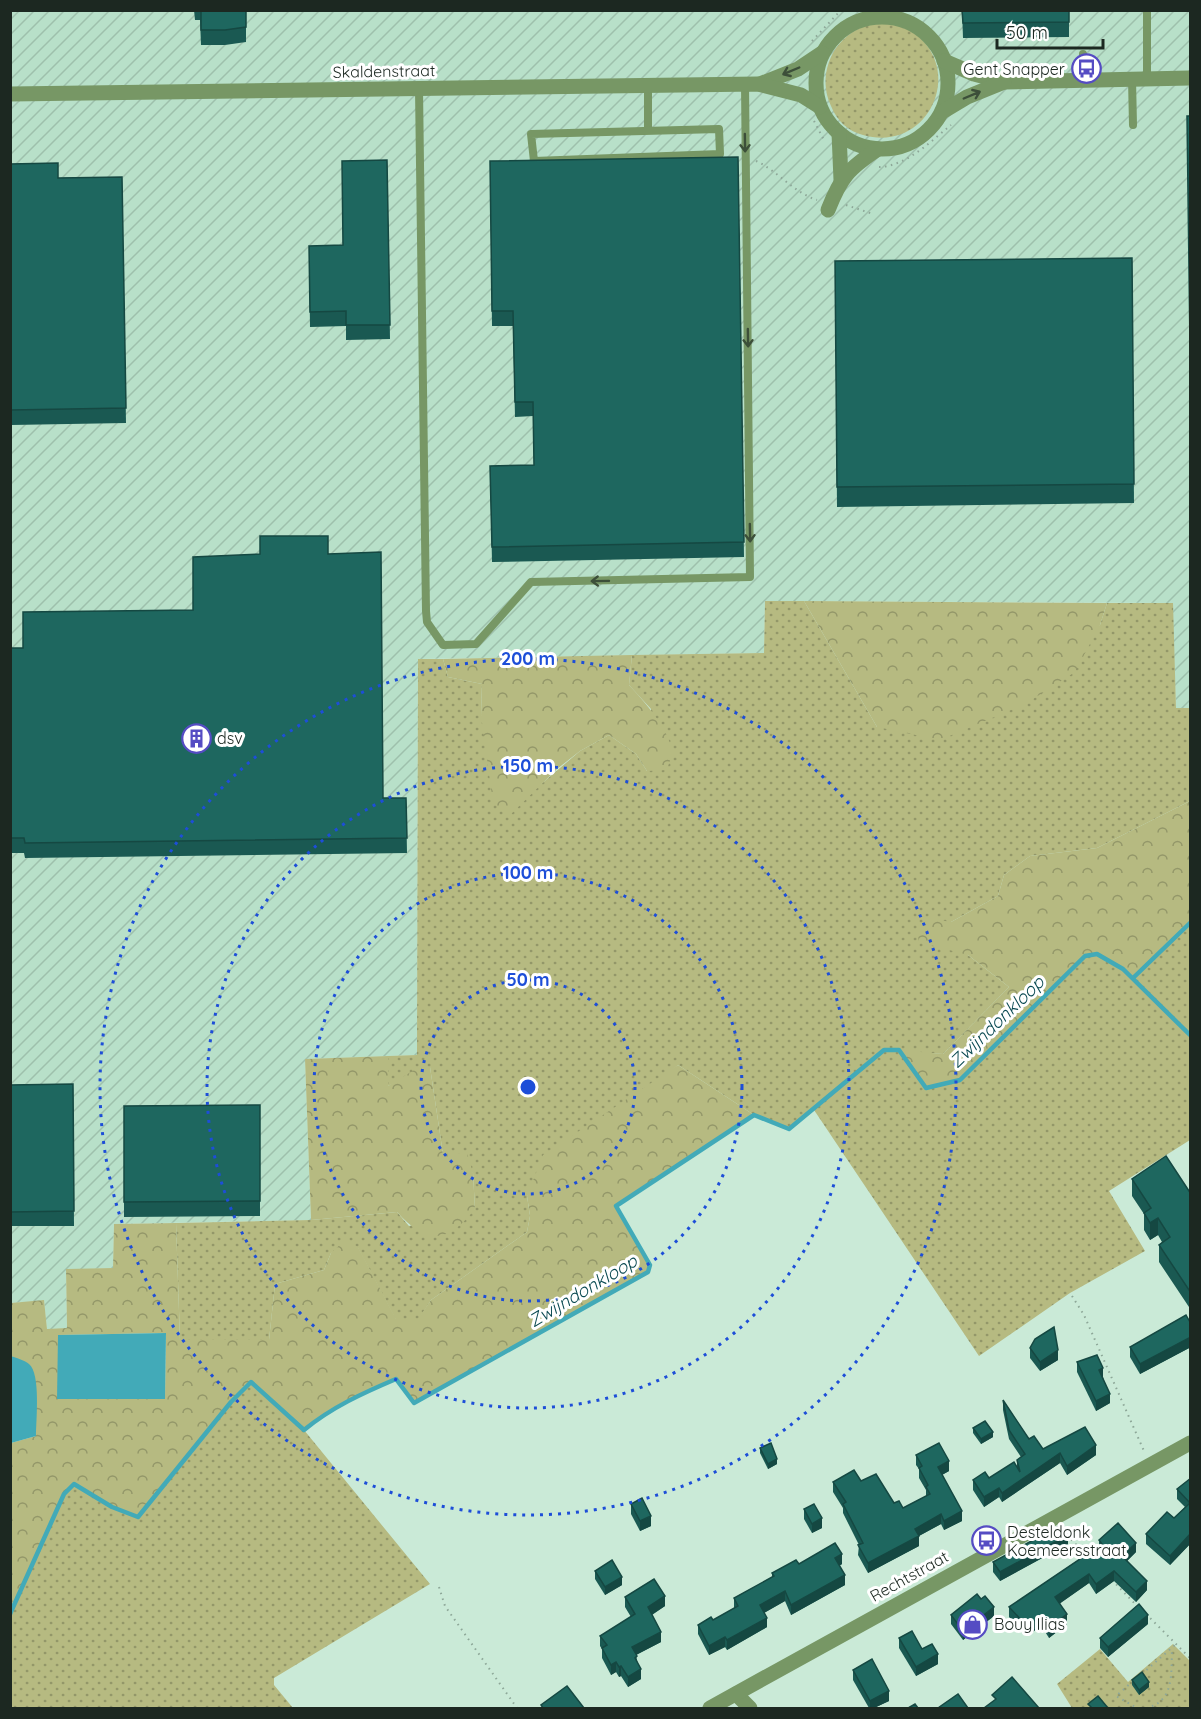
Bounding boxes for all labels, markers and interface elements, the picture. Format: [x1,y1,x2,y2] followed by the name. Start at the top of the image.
[997,12,1104,50] scale bar
[1006,21,1048,44] text: 50 m
[1070,53,1102,85] bus stop icon: Gent Snapper
[963,59,1065,79] place label: Gent Snapper
[333,60,435,82] street label: Skaldenstraat
[783,66,801,77] one-way arrow
[963,89,981,100] one-way arrow
[740,132,751,152] one-way arrow
[742,327,754,347] one-way arrow
[744,522,756,542] one-way arrow
[590,575,610,586] one-way arrow
[501,647,555,670] text: 200 m
[180,722,212,754] building icon: dsv
[217,728,243,748] place label: dsv
[503,754,553,777] text: 150 m
[503,861,553,884] text: 100 m
[506,968,550,991] text: 50 m
[945,970,1050,1072] water label: Zwijndonkloop
[518,1077,538,1097] centre of rings
[524,1249,642,1332] water label: Zwijndonkloop
[1007,1522,1126,1560] place label: Desteldonk Koemeersstraat
[970,1525,1002,1557] bus stop icon: Desteldonk Koemeersstraat
[866,1546,952,1606] street label: Rechtstraat
[957,1608,989,1640] shop icon: Bouy Ilias
[994,1614,1065,1634] place label: Bouy Ilias

